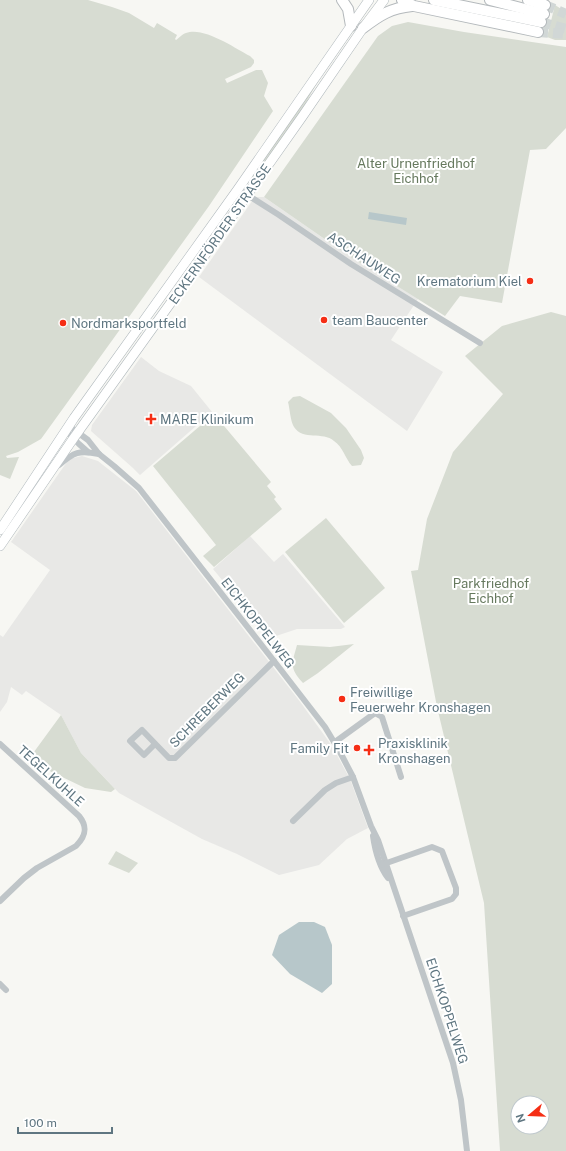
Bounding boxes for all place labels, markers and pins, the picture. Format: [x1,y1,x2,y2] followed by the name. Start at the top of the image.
[417,274,522,289] place label: Krematorium Kiel
[525,276,535,286] marker: Krematorium Kiel
[332,313,428,328] place label: team Baucenter
[319,315,329,325] marker: team Baucenter
[71,316,186,331] place label: Nordmarksportfeld
[58,318,68,328] marker: Nordmarksportfeld
[160,412,254,427] place label: MARE Klinikum
[145,413,157,425] marker: MARE Klinikum
[350,685,491,715] place label: Freiwillige Feuerwehr Kronshagen
[337,694,347,704] marker: Freiwillige Feuerwehr Kronshagen
[378,736,451,766] place label: Praxisklinik Kronshagen
[290,741,349,756] place label: Family Fit
[352,743,362,753] marker: Family Fit
[363,744,375,756] marker: Praxisklinik Kronshagen

